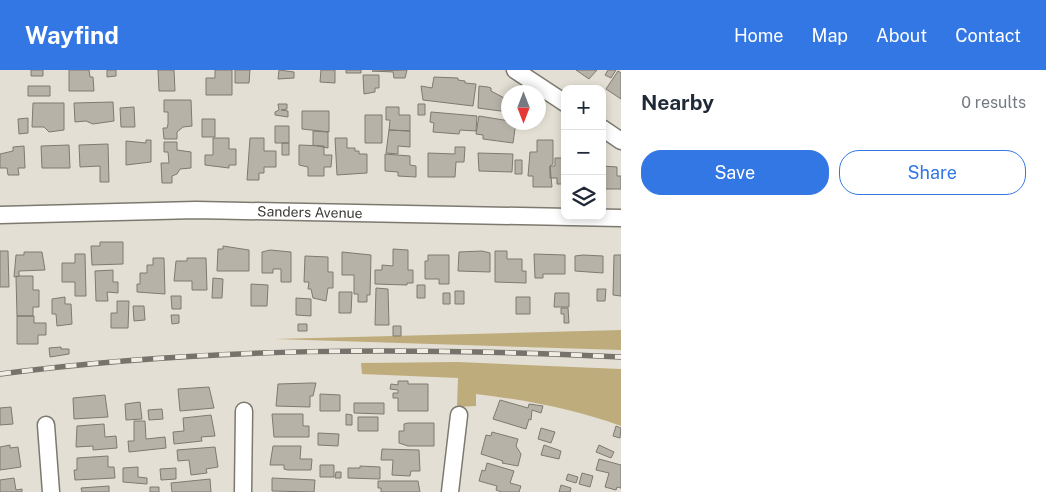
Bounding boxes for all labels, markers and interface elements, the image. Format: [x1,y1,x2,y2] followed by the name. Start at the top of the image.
[25,21,119,49] text: Wayfind
[734,25,784,46] text: Home
[812,25,848,46] text: Map
[876,25,927,46] text: About
[955,25,1021,46] text: Contact
[501,85,546,130] north arrow
[561,85,606,220] map controls
[561,85,606,130] button: +
[641,90,714,115] text: Nearby
[961,93,1026,112] text: 0 results
[561,130,606,175] button: −
[641,150,829,195] button: Save
[839,150,1026,195] button: Share
[561,175,606,220] button: layers
[257,203,363,221] street label: Sanders Avenue

